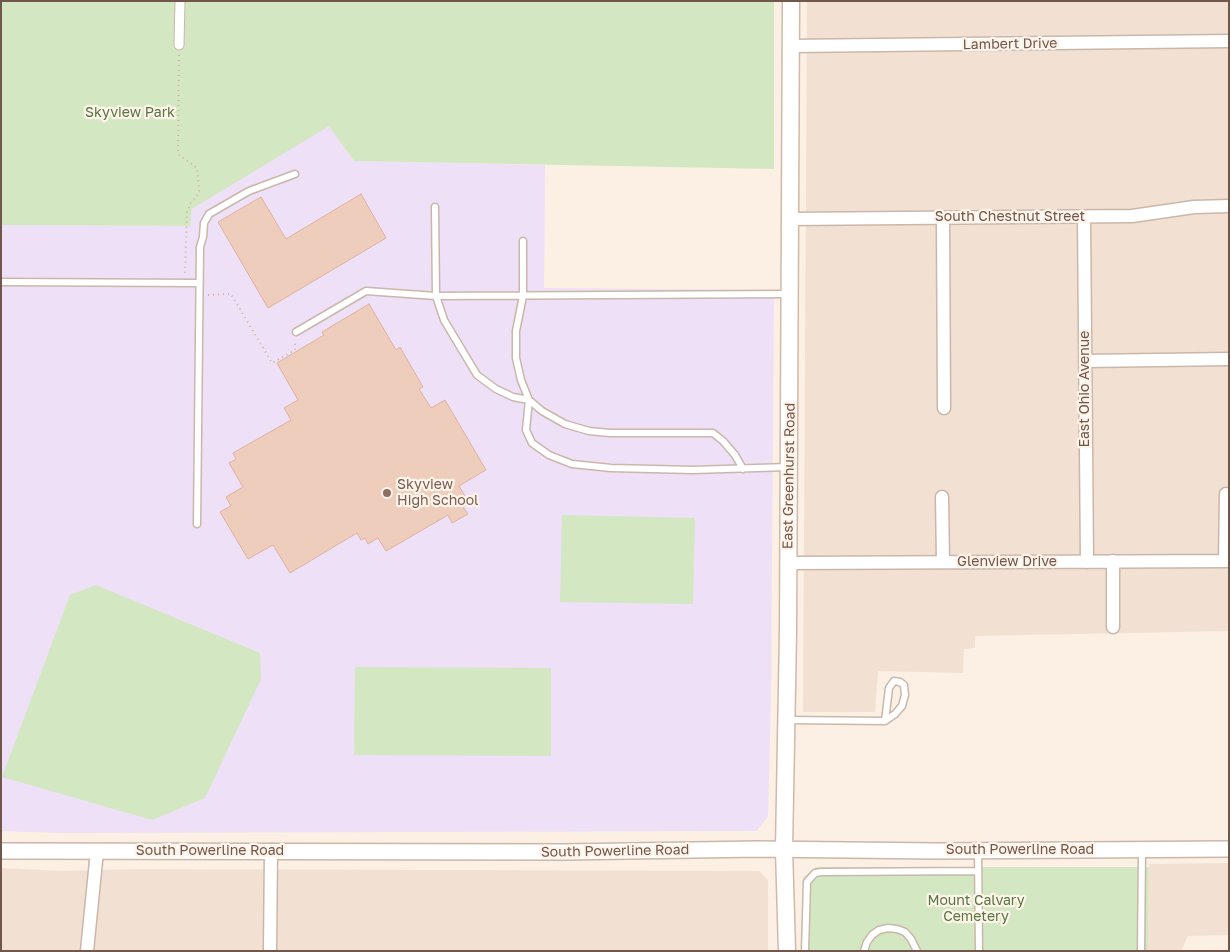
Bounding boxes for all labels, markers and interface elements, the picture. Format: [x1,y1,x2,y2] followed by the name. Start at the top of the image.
[963,35,1057,53] street label: Lambert Drive
[85,105,175,121] park label: Skyview Park
[935,209,1085,225] street label: South Chestnut Street
[1077,331,1093,447] street label: East Ohio Avenue
[779,403,799,549] street label: East Greenhurst Road
[397,477,479,510] place label: Skyview High School
[381,487,393,499] marker: Skyview High School
[957,554,1057,570] street label: Glenview Drive
[541,841,689,861] street label: South Powerline Road
[946,842,1094,858] street label: South Powerline Road
[136,843,284,859] street label: South Powerline Road
[927,893,1025,926] park label: Mount Calvary Cemetery

